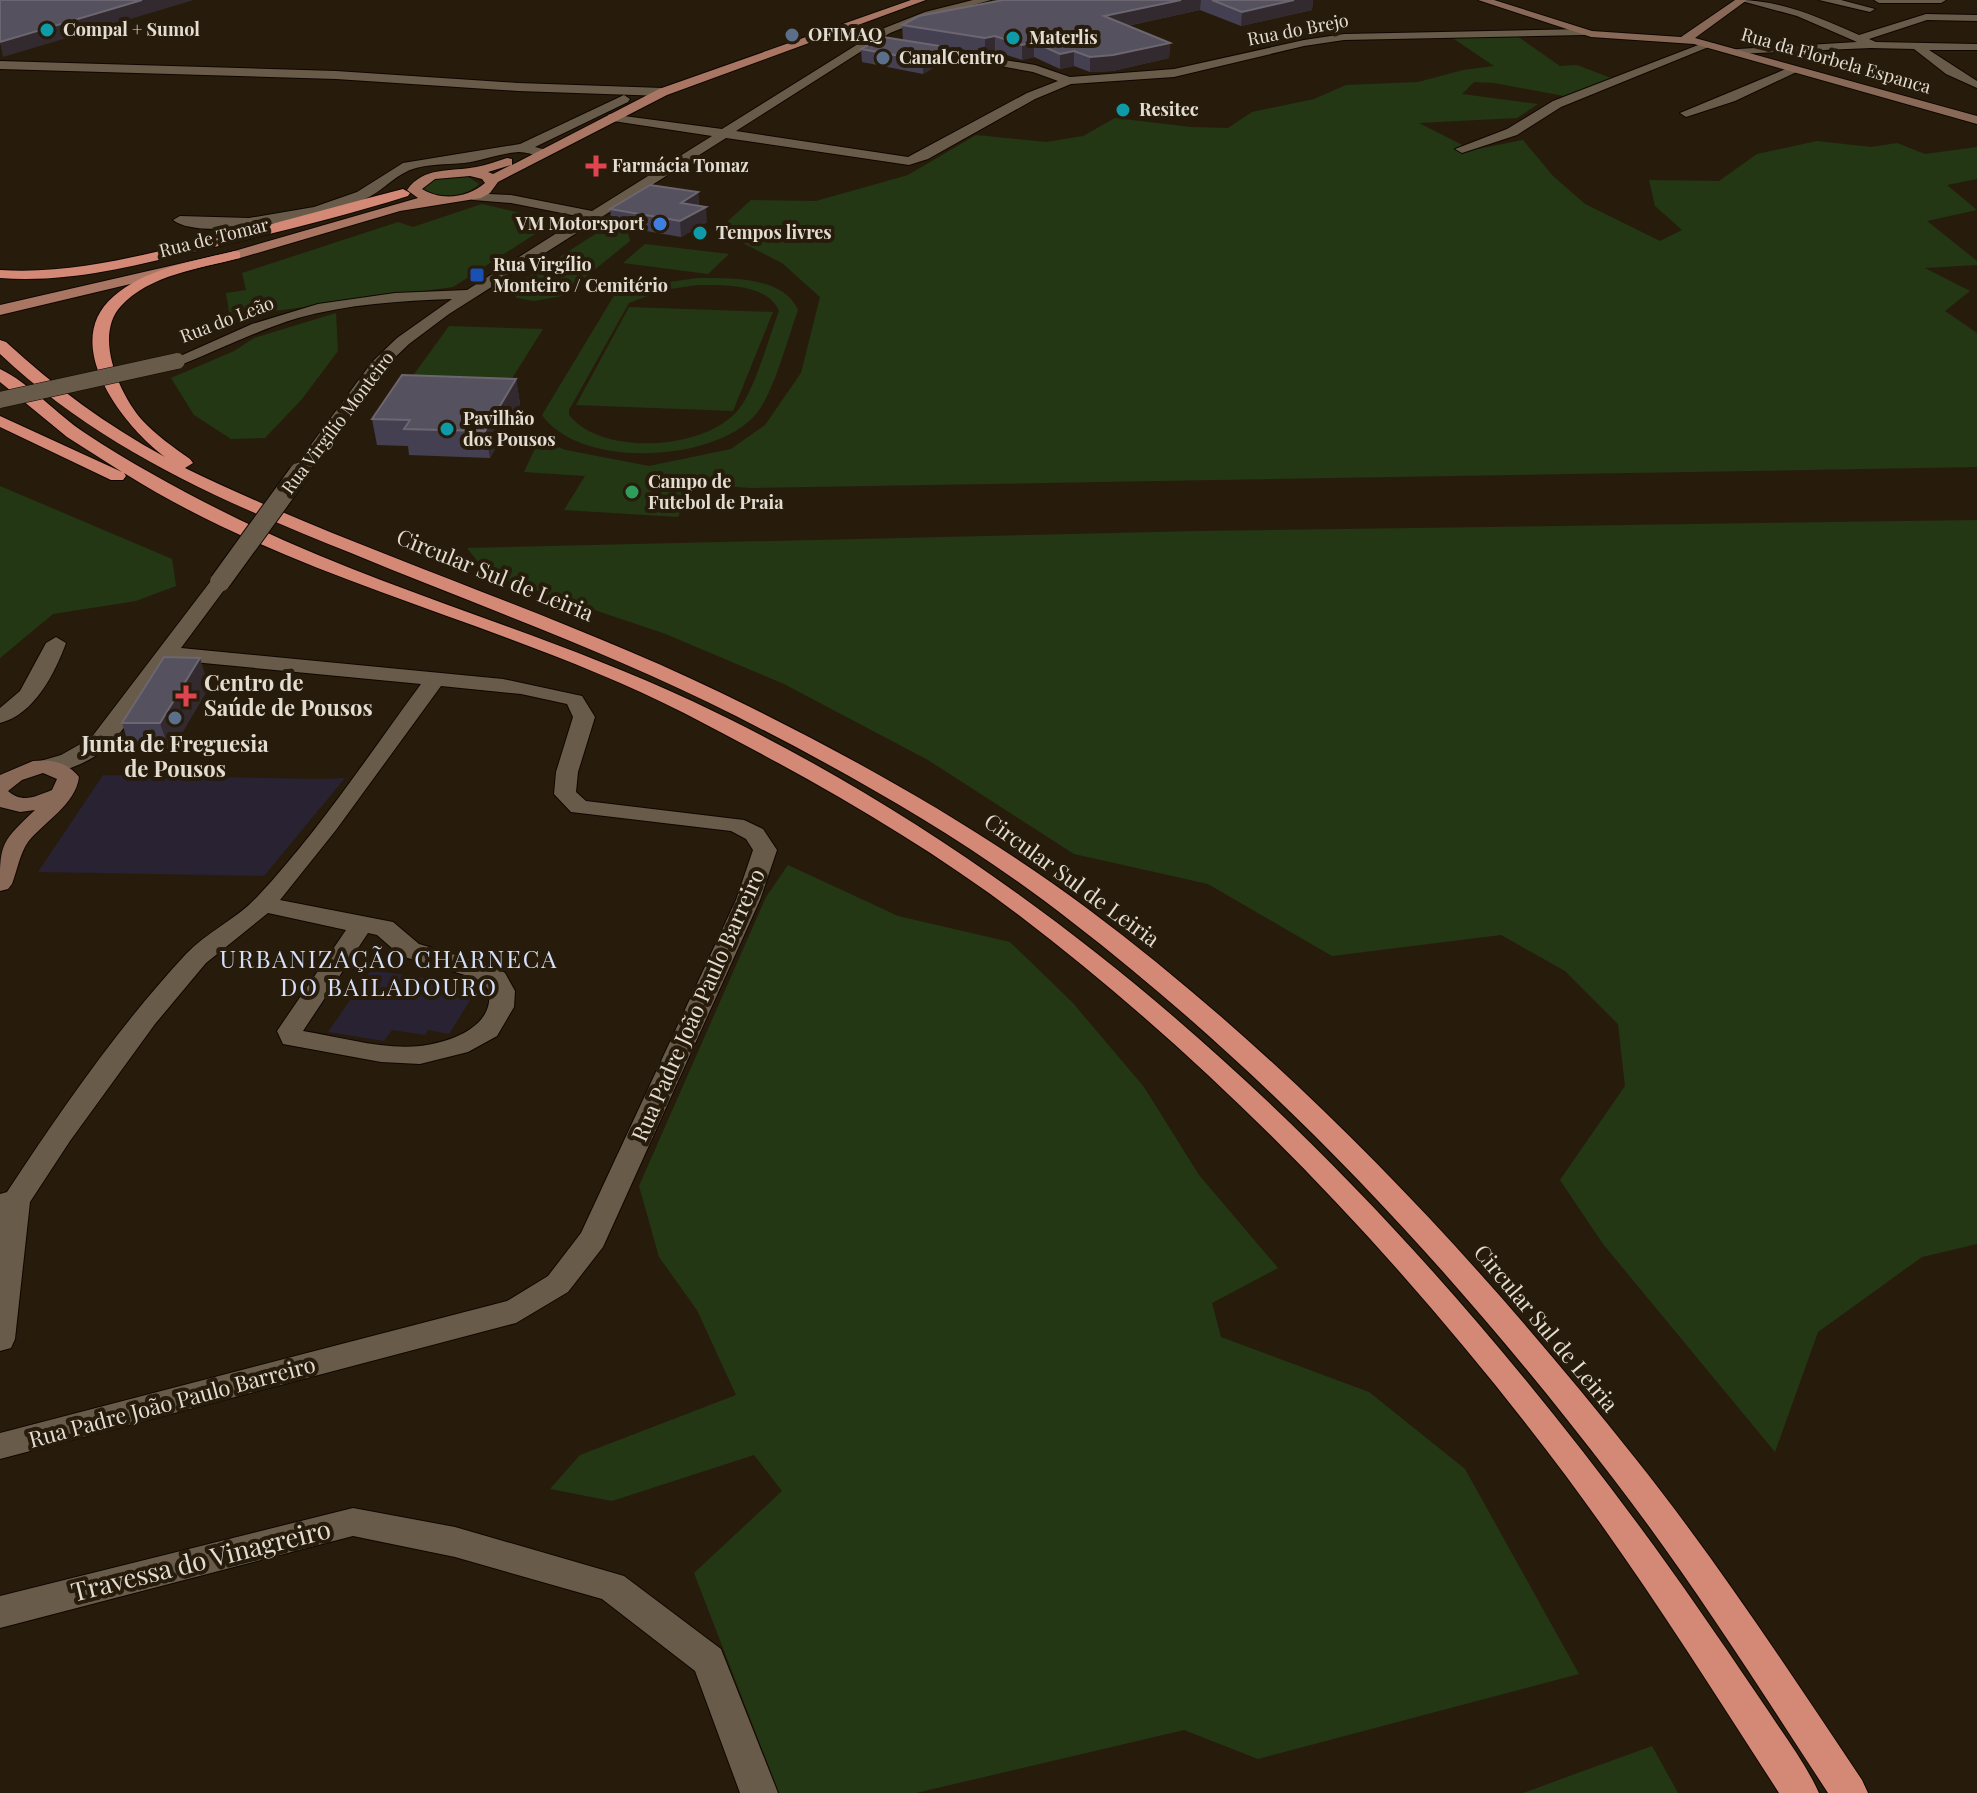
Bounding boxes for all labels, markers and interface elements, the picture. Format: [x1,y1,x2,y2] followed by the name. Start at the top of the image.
[1245,7,1351,51] street label: Rua do Brejo
[63,17,200,41] place label: Compal + Sumol
[38,21,56,39] marker: Compal + Sumol
[1739,21,1934,99] street label: Rua da Florbela Espanca
[808,22,883,46] place label: OFIMAQ
[1029,25,1098,49] place label: Materlis
[783,26,801,44] marker: OFIMAQ
[1004,29,1022,47] marker: Materlis
[899,45,1004,69] place label: CanalCentro
[874,49,892,67] marker: CanalCentro
[1139,97,1199,121] place label: Resitec
[1114,101,1132,119] marker: Resitec
[612,153,749,177] place label: Farmácia Tomaz
[587,157,605,175] marker: Farmácia Tomaz
[515,211,645,235] place label: VM Motorsport
[156,212,271,262] street label: Rua de Tomar
[651,215,669,233] marker: VM Motorsport
[716,220,832,244] place label: Tempos livres
[691,224,709,242] marker: Tempos livres
[493,252,668,297] place label: Rua Virgílio Monteiro / Cemitério
[468,266,486,284] marker: Rua Virgílio Monteiro / Cemitério
[176,290,277,348] street label: Rua do Leão
[276,346,399,499] street label: Rua Virgílio Monteiro
[463,406,556,451] place label: Pavilhão dos Pousos
[438,420,456,438] marker: Pavilhão dos Pousos
[648,469,784,514] place label: Campo de Futebol de Praia
[623,483,641,501] marker: Campo de Futebol de Praia
[392,521,598,627] street label: Circular Sul de Leiria
[204,667,373,722] place label: Centro de Saúde de Pousos
[175,685,197,707] marker: Centro de Saúde de Pousos
[166,709,184,727] marker: Junta de Freguesia de Pousos
[80,728,269,783] place label: Junta de Freguesia de Pousos
[979,805,1166,953] street label: Circular Sul de Leiria
[623,863,771,1146] street label: Rua Padre João Paulo Barreiro
[220,942,558,1002] district label: URBANIZAÇÃO CHARNECA DO BAILADOURO
[1468,1237,1626,1417] street label: Circular Sul de Leiria
[25,1348,318,1454] street label: Rua Padre João Paulo Barreiro
[67,1510,334,1609] street label: Travessa do Vinagreiro

